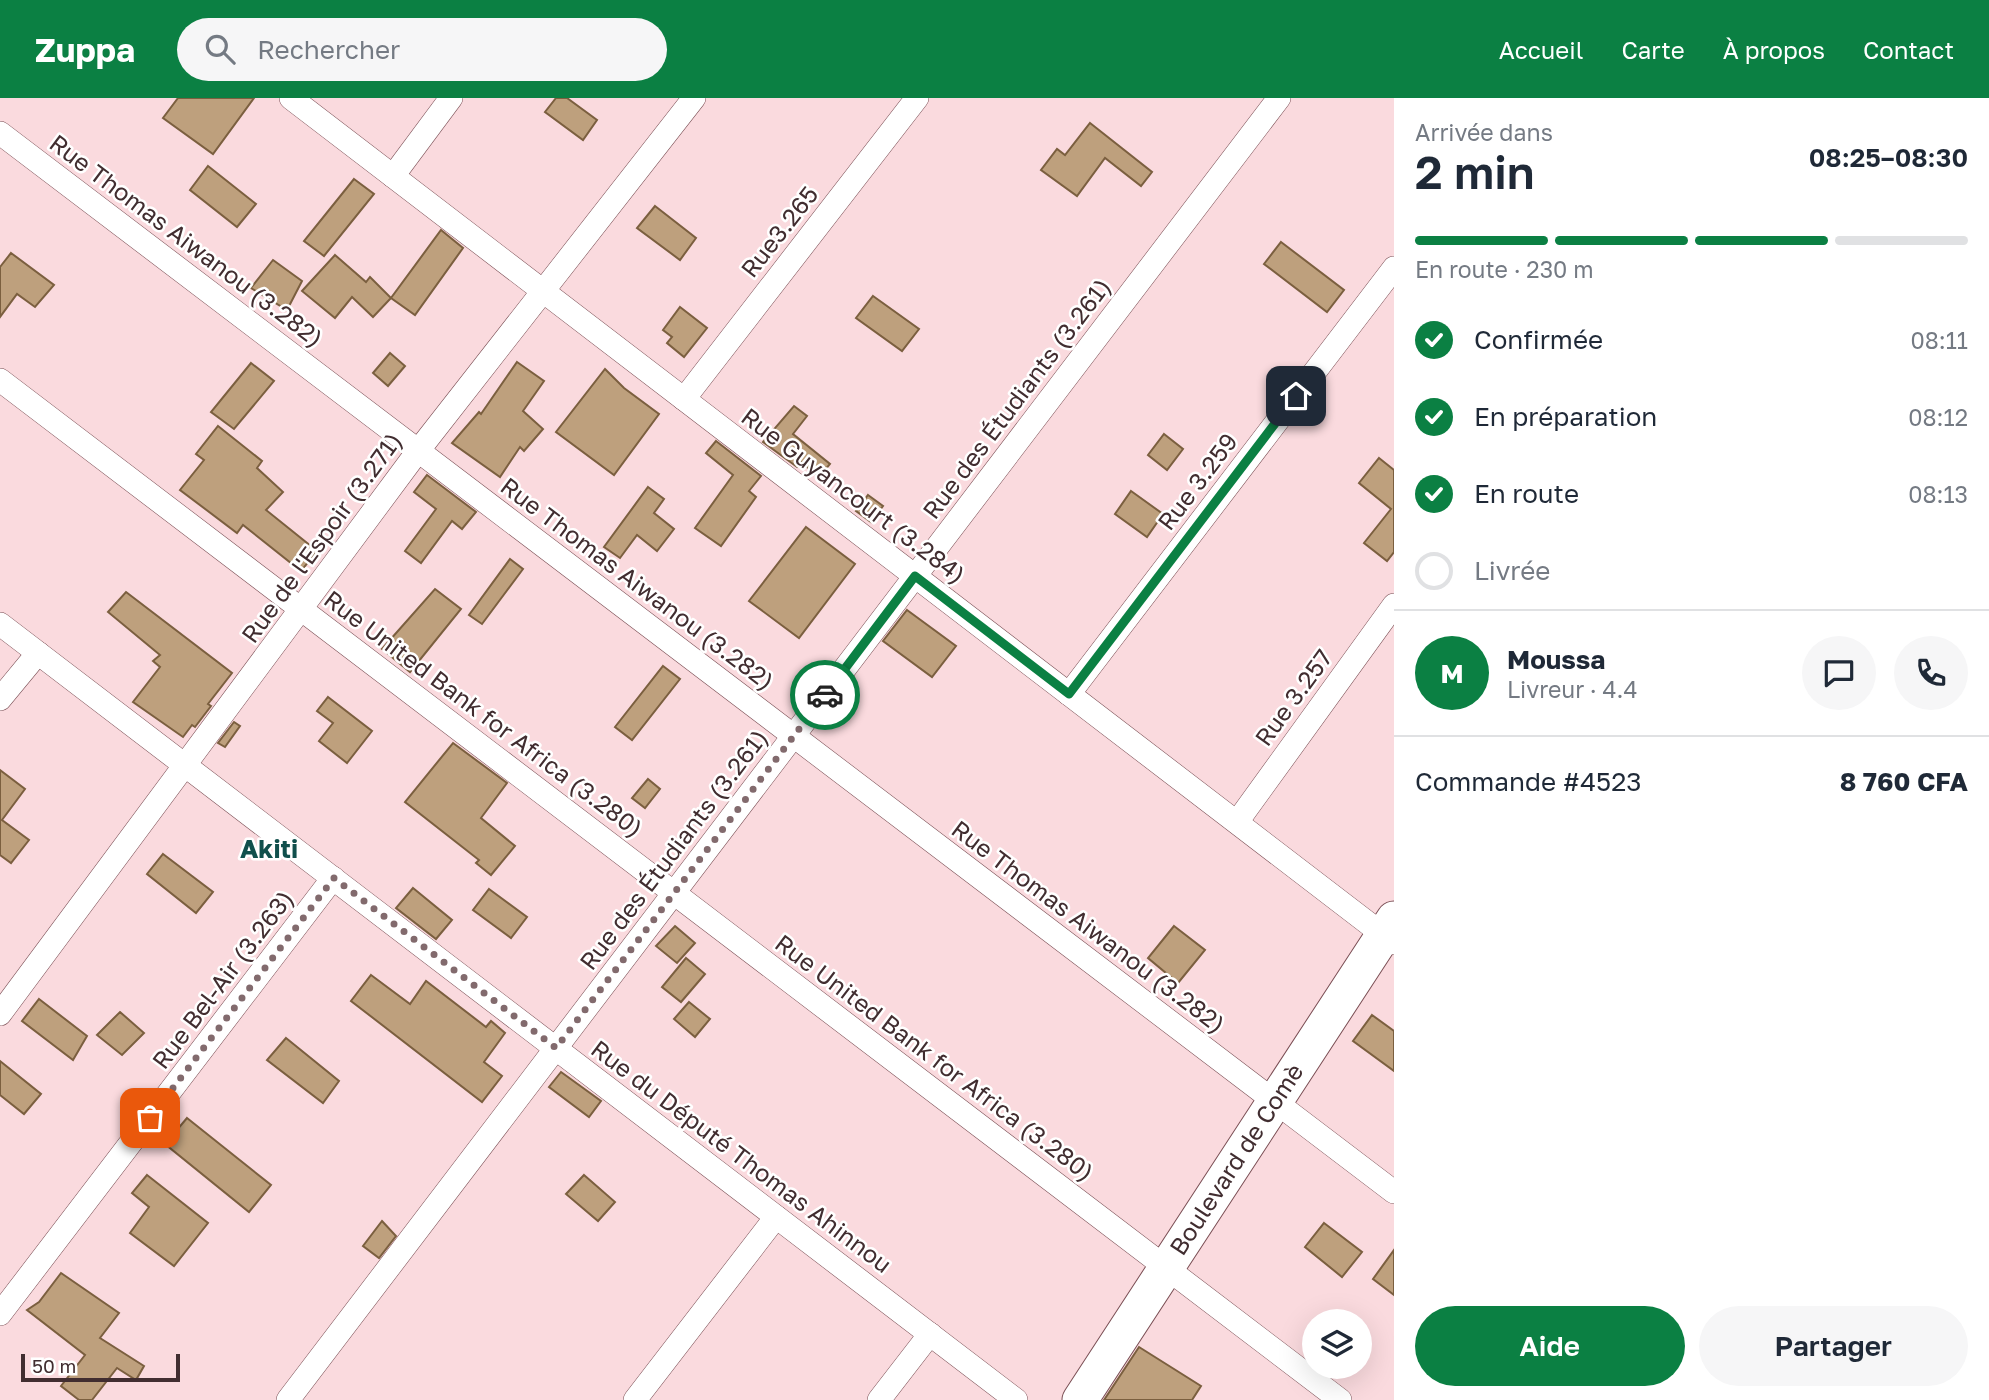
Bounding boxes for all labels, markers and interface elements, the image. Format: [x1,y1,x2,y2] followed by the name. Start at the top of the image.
[177,18,667,81] search box
[35,30,135,69] text: Zuppa
[201,30,239,68] icon: search
[257,34,400,65] text: Rechercher
[1499,35,1583,64] text: Accueil
[1621,35,1685,64] text: Carte
[1723,35,1825,64] text: À propos
[1863,35,1954,64] text: Contact
[1415,118,1553,146] text: Arrivée dans
[45,128,329,352] street label: Rue Thomas Aiwanou (3.282)
[1809,142,1968,173] text: 08:25–08:30
[1415,144,1535,199] text: 2 min
[734,180,823,283] street label: Rue3.265
[1415,255,1593,283] text: En route · 230 m
[916,272,1116,524] street label: Rue des Étudiants (3.261)
[1415,321,1453,359] icon: check
[1474,324,1603,355] text: Confirmée
[1911,326,1968,354] text: 08:11
[1266,366,1326,426] pin
[1277,377,1315,415] icon: home
[1415,398,1453,436] icon: check
[736,401,972,588] street label: Rue Guyancourt (3.284)
[1474,401,1657,432] text: En préparation
[1908,403,1968,431] text: 08:12
[235,426,407,648] street label: Rue de l'Espoir (3.271)
[1151,427,1243,535] street label: Rue 3.259
[496,471,780,695] street label: Rue Thomas Aiwanou (3.282)
[1415,475,1453,513] icon: check
[1474,478,1579,509] text: En route
[1908,480,1968,508] text: 08:13
[1474,555,1550,586] text: Livrée
[319,583,649,842] street label: Rue United Bank for Africa (3.280)
[1802,636,1876,710] button: chat
[1894,636,1968,710] button: phone
[1248,643,1337,751] street label: Rue 3.257
[1507,644,1605,675] text: Moussa
[1440,658,1464,689] text: M
[790,660,860,730] courier
[1507,675,1637,703] text: Livreur · 4.4
[806,676,844,714] icon: car
[573,723,773,975] street label: Rue des Étudiants (3.261)
[1415,766,1641,797] text: Commande #4523
[1840,766,1968,797] text: 8 760 CFA
[947,814,1231,1038] street label: Rue Thomas Aiwanou (3.282)
[240,833,298,864] district label: Akiti
[145,884,298,1074] street label: Rue Bel-Air (3.263)
[770,927,1100,1186] street label: Rue United Bank for Africa (3.280)
[586,1033,898,1278] street label: Rue du Député Thomas Ahinnou
[1163,1058,1309,1260] street label: Boulevard de Comè
[120,1088,180,1148] pin
[131,1099,169,1137] icon: bag
[1415,1306,1685,1386] button: Aide
[1699,1306,1968,1386] button: Partager
[1302,1309,1372,1379] map controls
[1302,1309,1372,1379] button: layers
[21,1351,180,1383] scale bar
[32,1354,76,1377] text: 50 m

